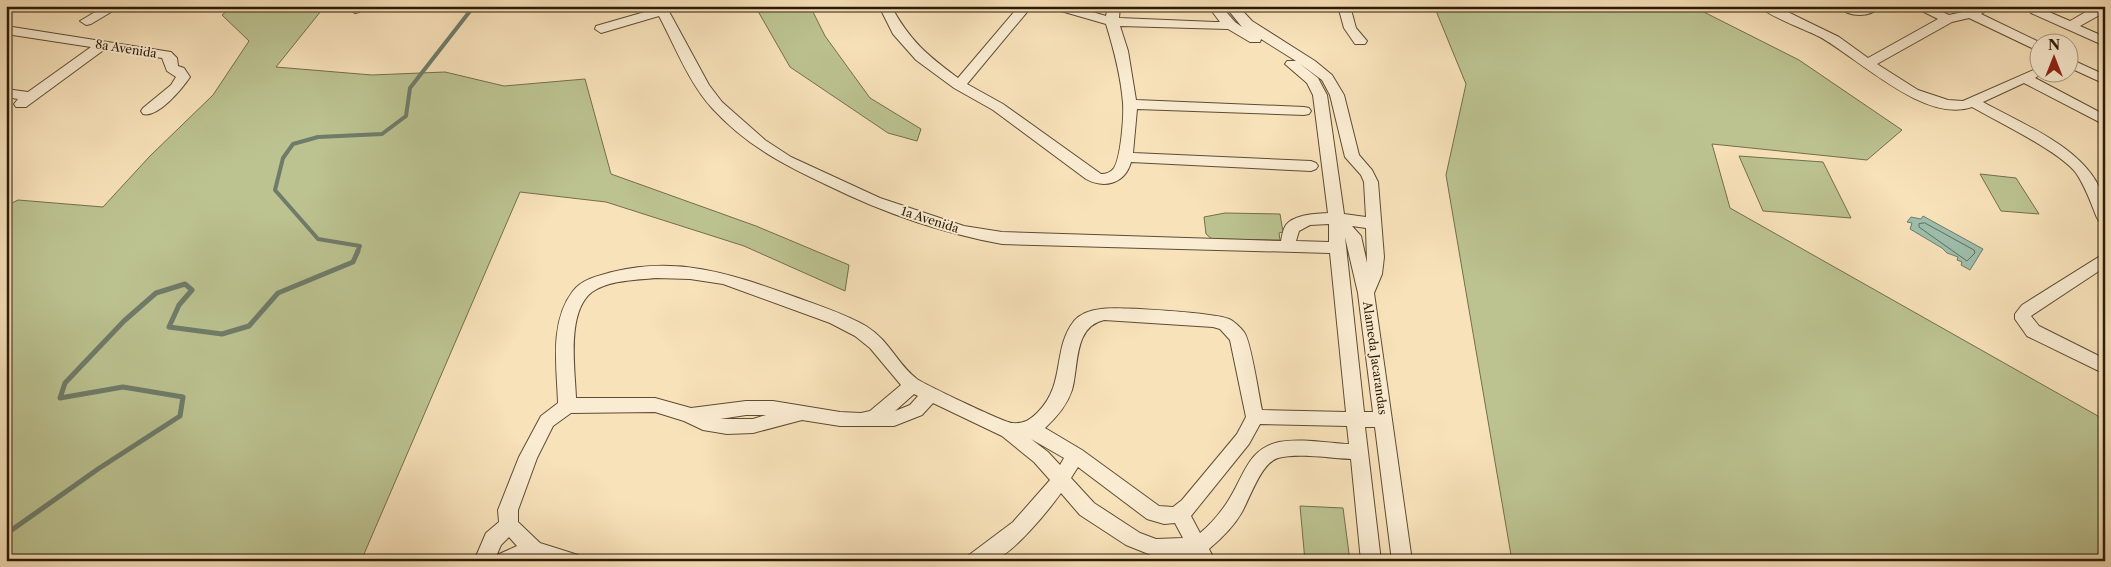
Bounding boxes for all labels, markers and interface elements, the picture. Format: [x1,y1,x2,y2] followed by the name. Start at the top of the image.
[2028,32,2078,82] north arrow
[94,36,158,61] street label: 8a Avenida
[2048,36,2060,54] text: N
[899,203,962,236] street label: 1a Avenida
[1360,299,1391,415] street label: Alameda Jacarandas

